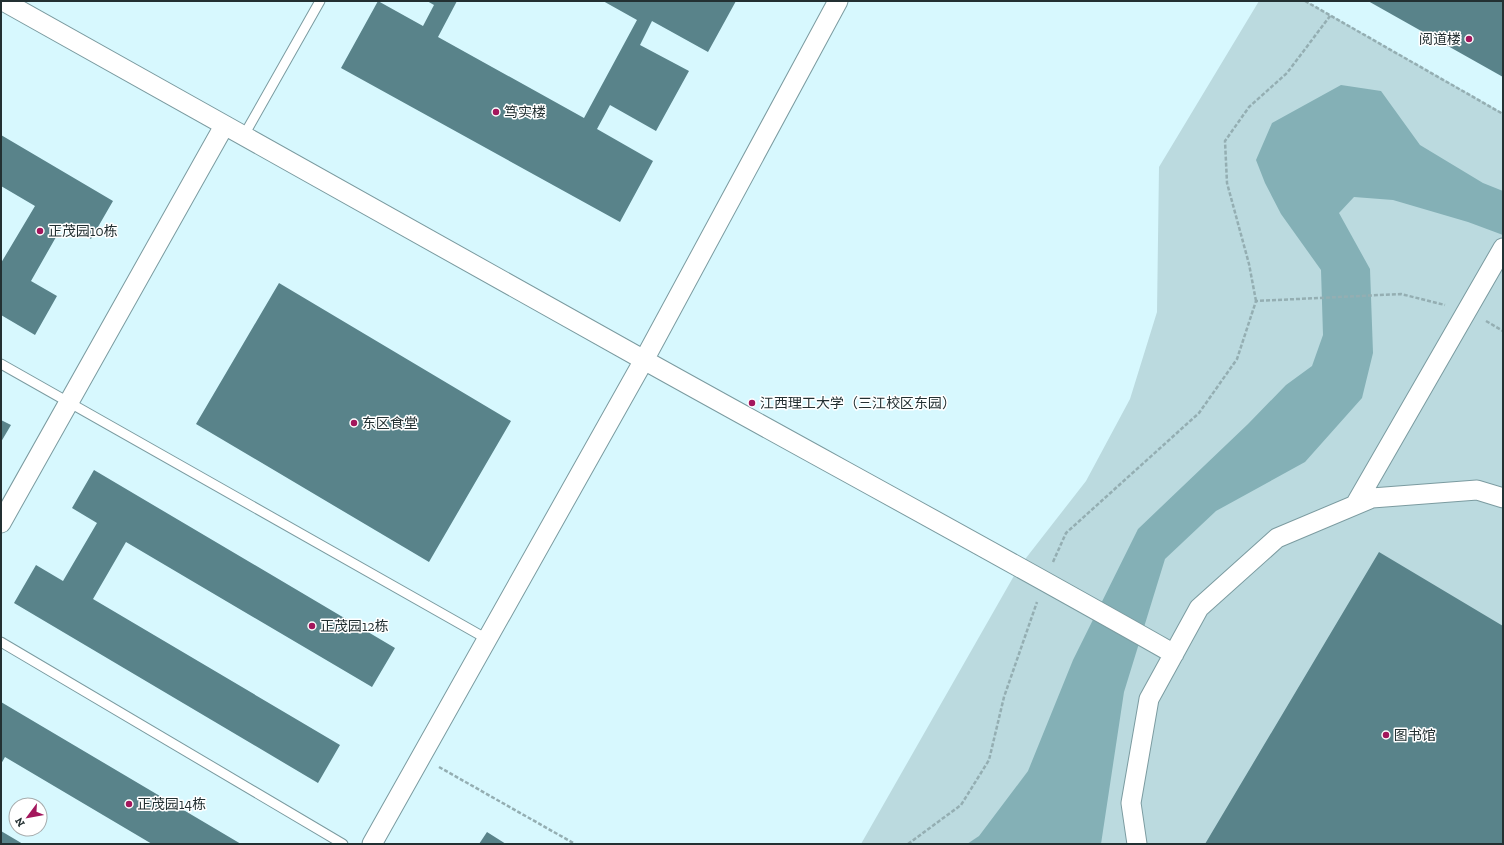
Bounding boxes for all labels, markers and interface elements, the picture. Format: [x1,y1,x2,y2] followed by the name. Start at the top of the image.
[1419,31,1461,48] place label: 阅道楼
[1464,34,1474,44] marker: 阅道楼
[504,104,546,121] place label: 笃实楼
[491,107,501,117] marker: 笃实楼
[48,223,117,240] place label: 正茂园10栋
[35,226,45,236] marker: 正茂园10栋
[760,395,956,412] place label: 江西理工大学（三江校区东园）
[747,398,757,408] marker: 江西理工大学（三江校区东园）
[362,415,418,432] place label: 东区食堂
[349,418,359,428] marker: 东区食堂
[320,618,389,635] place label: 正茂园12栋
[307,621,317,631] marker: 正茂园12栋
[1394,727,1436,744] place label: 图书馆
[1381,730,1391,740] marker: 图书馆
[137,796,206,813] place label: 正茂园14栋
[8,797,48,837] north arrow
[124,799,134,809] marker: 正茂园14栋
[12,815,28,829] text: N

